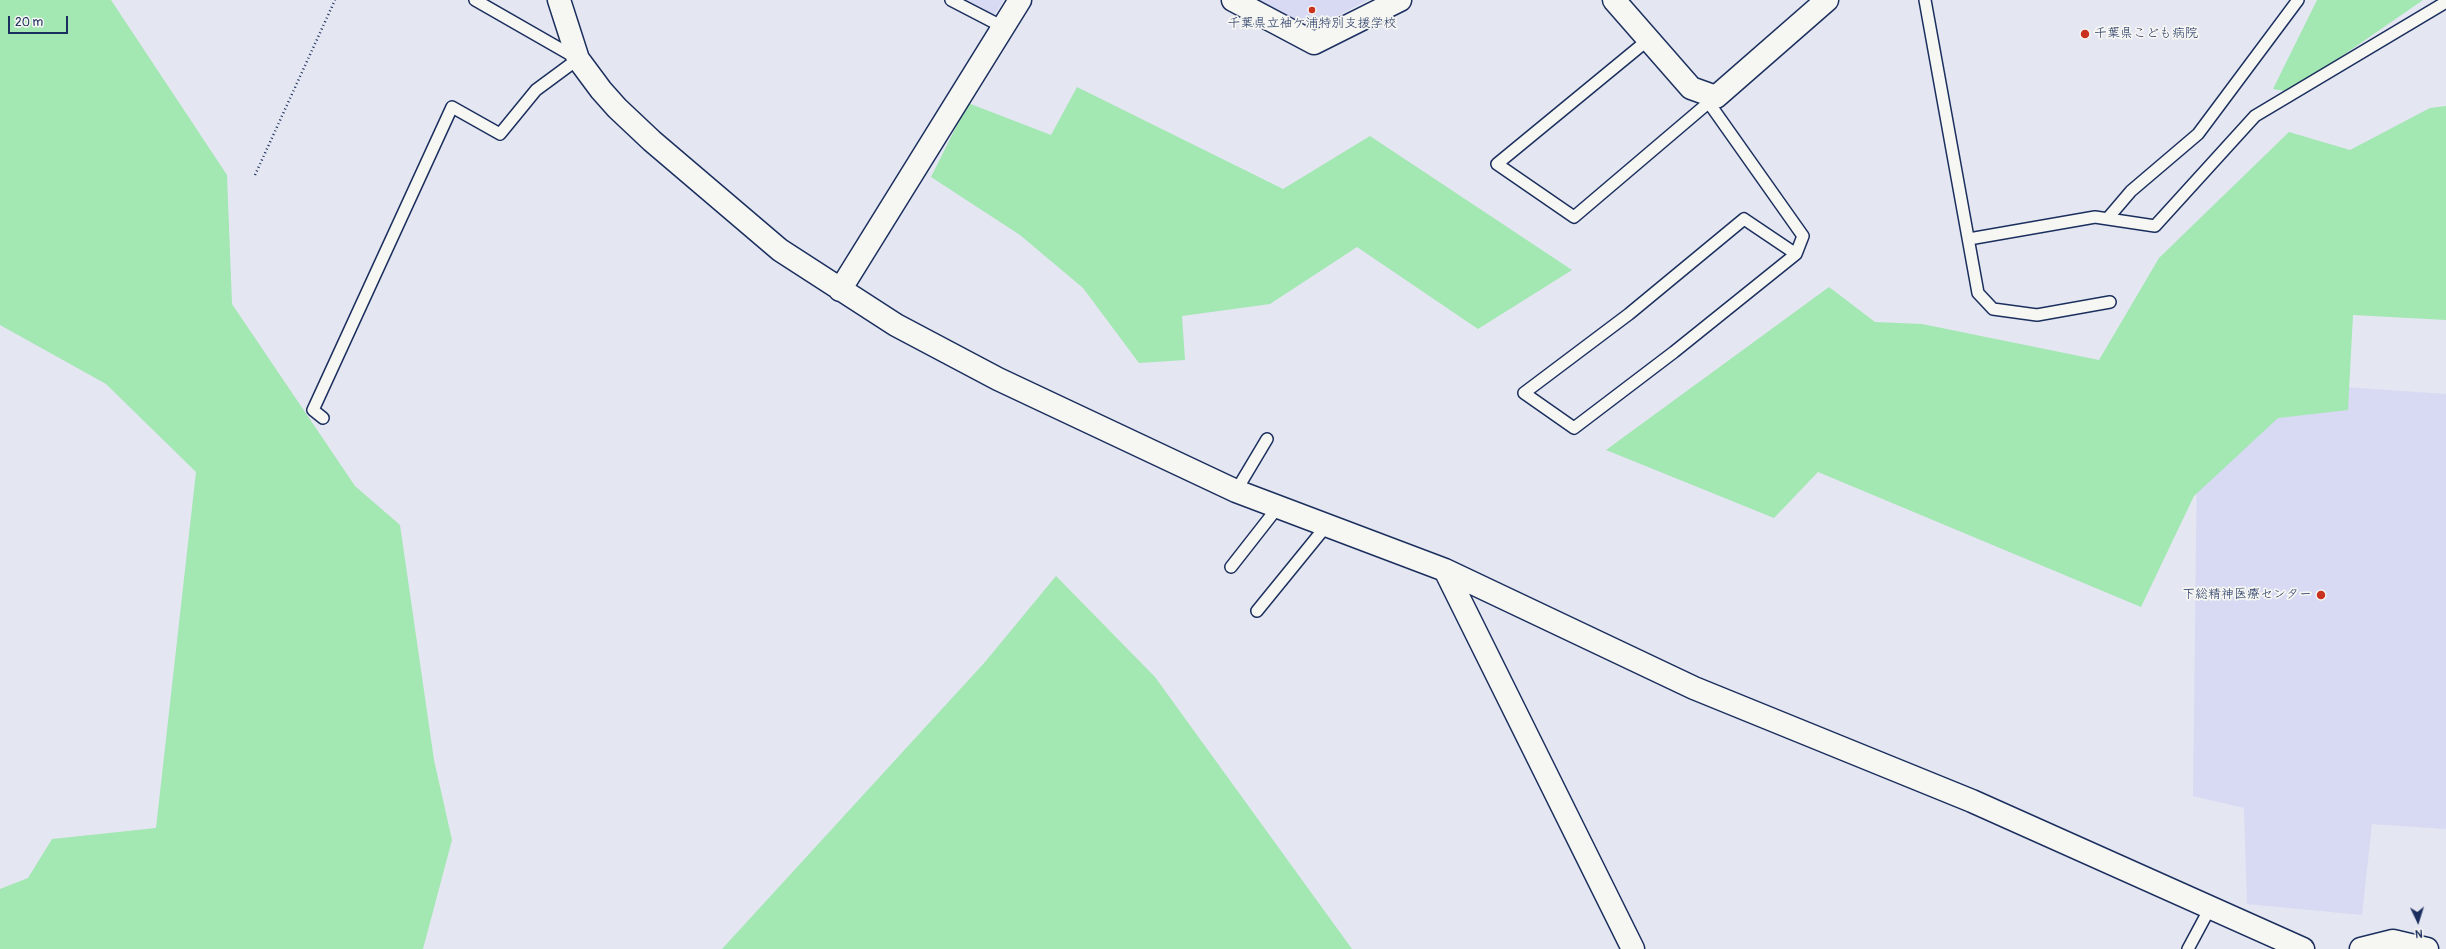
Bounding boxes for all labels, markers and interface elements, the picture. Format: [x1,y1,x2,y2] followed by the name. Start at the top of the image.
[1307,5,1317,15] marker: 千葉県立袖ケ浦特別支援学校
[10,8,70,34] scale bar
[15,15,43,30] text: 20 m
[1228,16,1396,32] place label: 千葉県立袖ケ浦特別支援学校
[2094,26,2198,42] place label: 千葉県こども病院
[2079,28,2091,40] marker: 千葉県こども病院
[2182,587,2312,603] place label: 下総精神医療センター
[2315,589,2327,601] marker: 下総精神医療センター
[2398,901,2438,941] north arrow
[2415,927,2423,940] text: N

